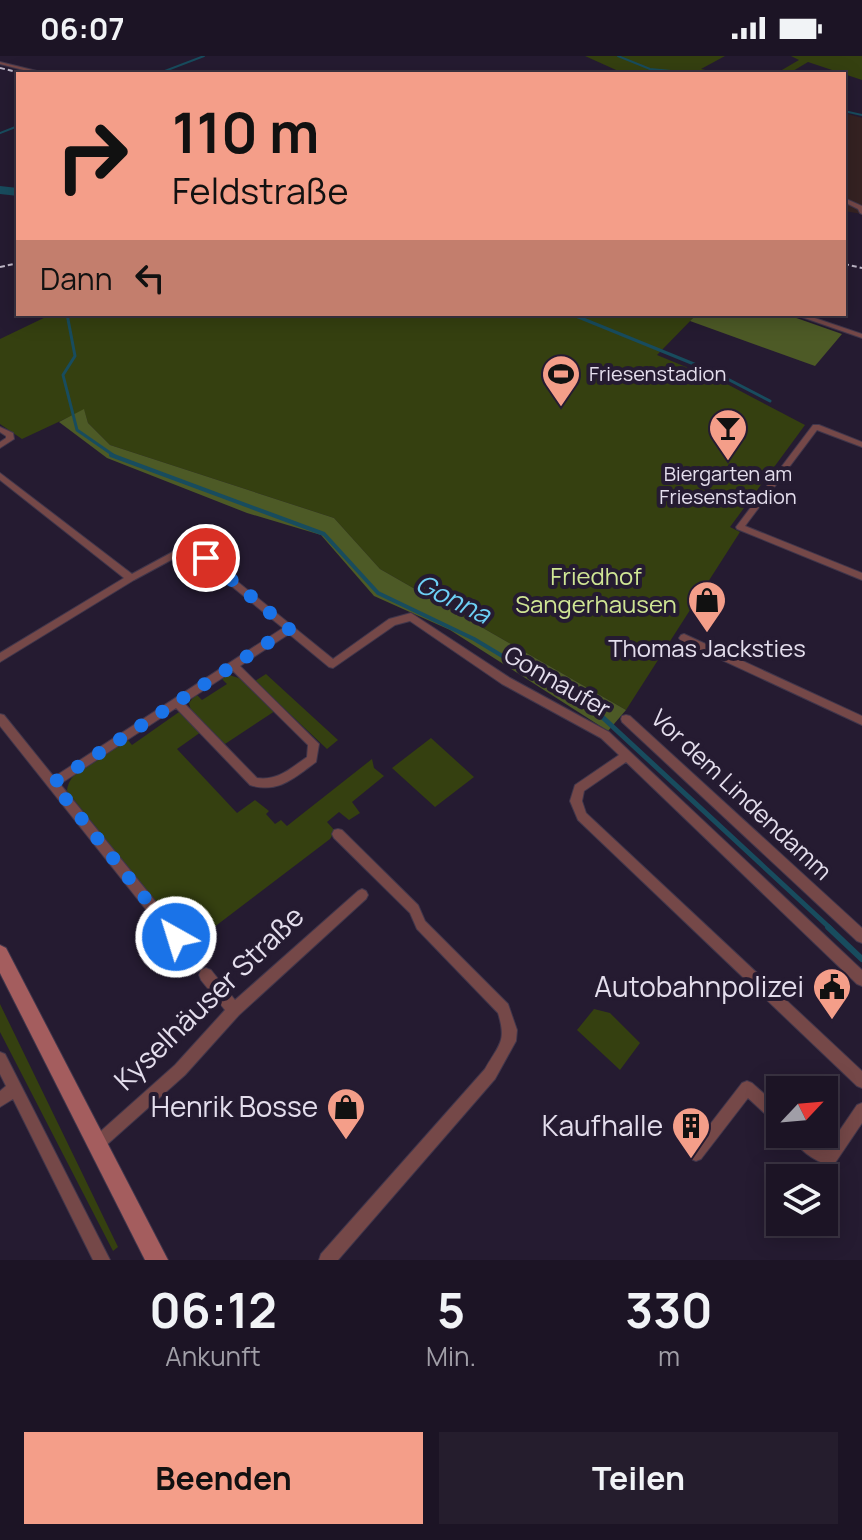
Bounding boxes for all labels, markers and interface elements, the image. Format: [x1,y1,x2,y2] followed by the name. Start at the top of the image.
[40,8,124,49] text: 06:07
[172,93,319,170] text: 110 m
[40,104,144,208] icon: right
[172,166,349,215] text: Feldstraße
[128,256,172,300] icon: left
[40,258,112,299] text: Dann
[540,353,582,408] sports icon: Friesenstadion
[589,360,726,387] place label: Friesenstadion
[707,407,749,462] bar icon: Biergarten am Friesenstadion
[659,460,797,510] place label: Biergarten am Friesenstadion
[172,524,240,592] pin
[184,536,228,580] icon: arrive
[515,559,677,620] park label: Friedhof Sangerhausen
[410,565,498,632] water label: Gonna
[686,579,728,634] shop icon: Thomas Jacksties
[608,631,806,664] place label: Thomas Jacksties
[498,637,617,725] street label: Gonnaufer
[644,701,840,886] street label: Vor dem Lindendamm
[134,895,218,979] position arrow
[105,897,311,1098] street label: Kyselhäuser Straße
[811,966,853,1021] public building icon: Autobahnpolizei
[594,967,804,1005] place label: Autobahnpolizei
[766,1076,838,1148] north arrow
[766,1076,838,1236] map controls
[325,1086,367,1141] shop icon: Henrik Bosse
[151,1087,318,1125] place label: Henrik Bosse
[670,1105,712,1160] building icon: Kaufhalle
[542,1106,663,1144] place label: Kaufhalle
[766,1164,838,1236] button: layers
[149,1277,277,1342] text: 06:12
[437,1277,465,1342] text: 5
[625,1277,713,1342] text: 330
[165,1338,261,1374] text: Ankunft
[426,1338,476,1374] text: Min.
[658,1338,680,1374] text: m
[24,1432,423,1524] button: Beenden
[439,1432,838,1524] button: Teilen

